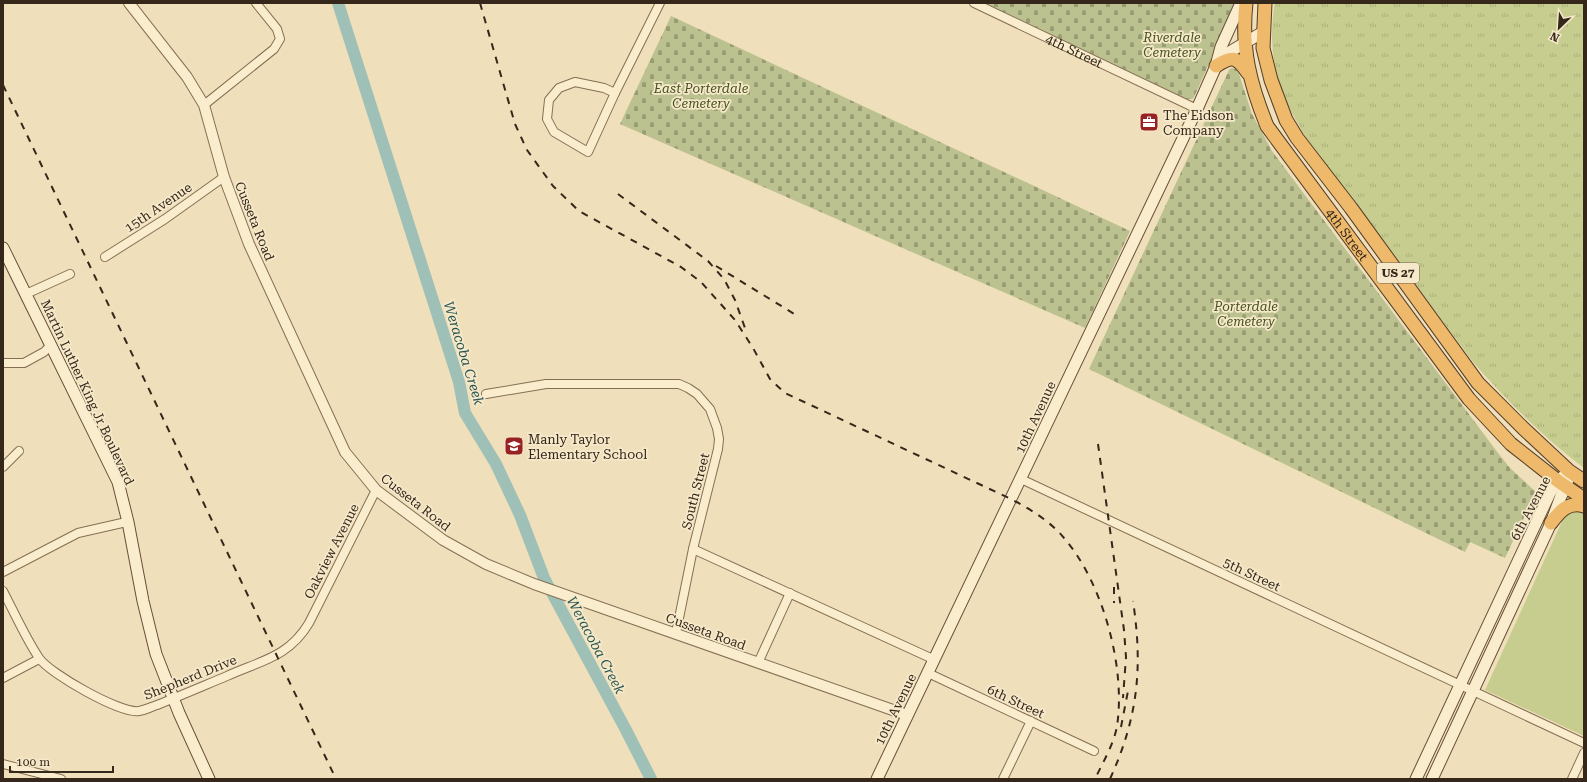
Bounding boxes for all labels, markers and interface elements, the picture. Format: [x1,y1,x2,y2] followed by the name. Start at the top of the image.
[1539,8,1579,48] north arrow
[1548,29,1562,44] text: N
[1142,30,1201,60] park label: Riverdale Cemetery
[1043,31,1105,71] street label: 4th Street
[653,81,749,111] park label: East Porterdale Cemetery
[1163,108,1234,138] place label: The Eidson Company
[1138,111,1160,133] office icon: The Eidson Company
[122,179,195,235] street label: 15th Avenue
[232,179,277,264] street label: Cusseta Road
[1323,206,1371,264] street label: 4th Street
[1377,263,1419,283] road number: US 27
[38,297,137,488] street label: Martin Luther King Jr Boulevard
[441,299,488,407] water label: Weracoba Creek
[1213,299,1278,329] park label: Porterdale Cemetery
[1012,379,1059,456] street label: 10th Avenue
[528,432,647,462] place label: Manly Taylor Elementary School
[503,435,525,457] school or university icon: Manly Taylor Elementary School
[679,451,712,531] street label: South Street
[378,471,454,535] street label: Cusseta Road
[1507,474,1554,543] street label: 6th Avenue
[301,501,362,601] street label: Oakview Avenue
[1221,555,1283,594] street label: 5th Street
[564,594,629,697] water label: Weracoba Creek
[664,610,748,653] street label: Cusseta Road
[142,652,239,703] street label: Shepherd Drive
[872,671,919,747] street label: 10th Avenue
[985,682,1047,721] street label: 6th Street
[10,748,113,774] scale bar
[16,755,50,769] text: 100 m

